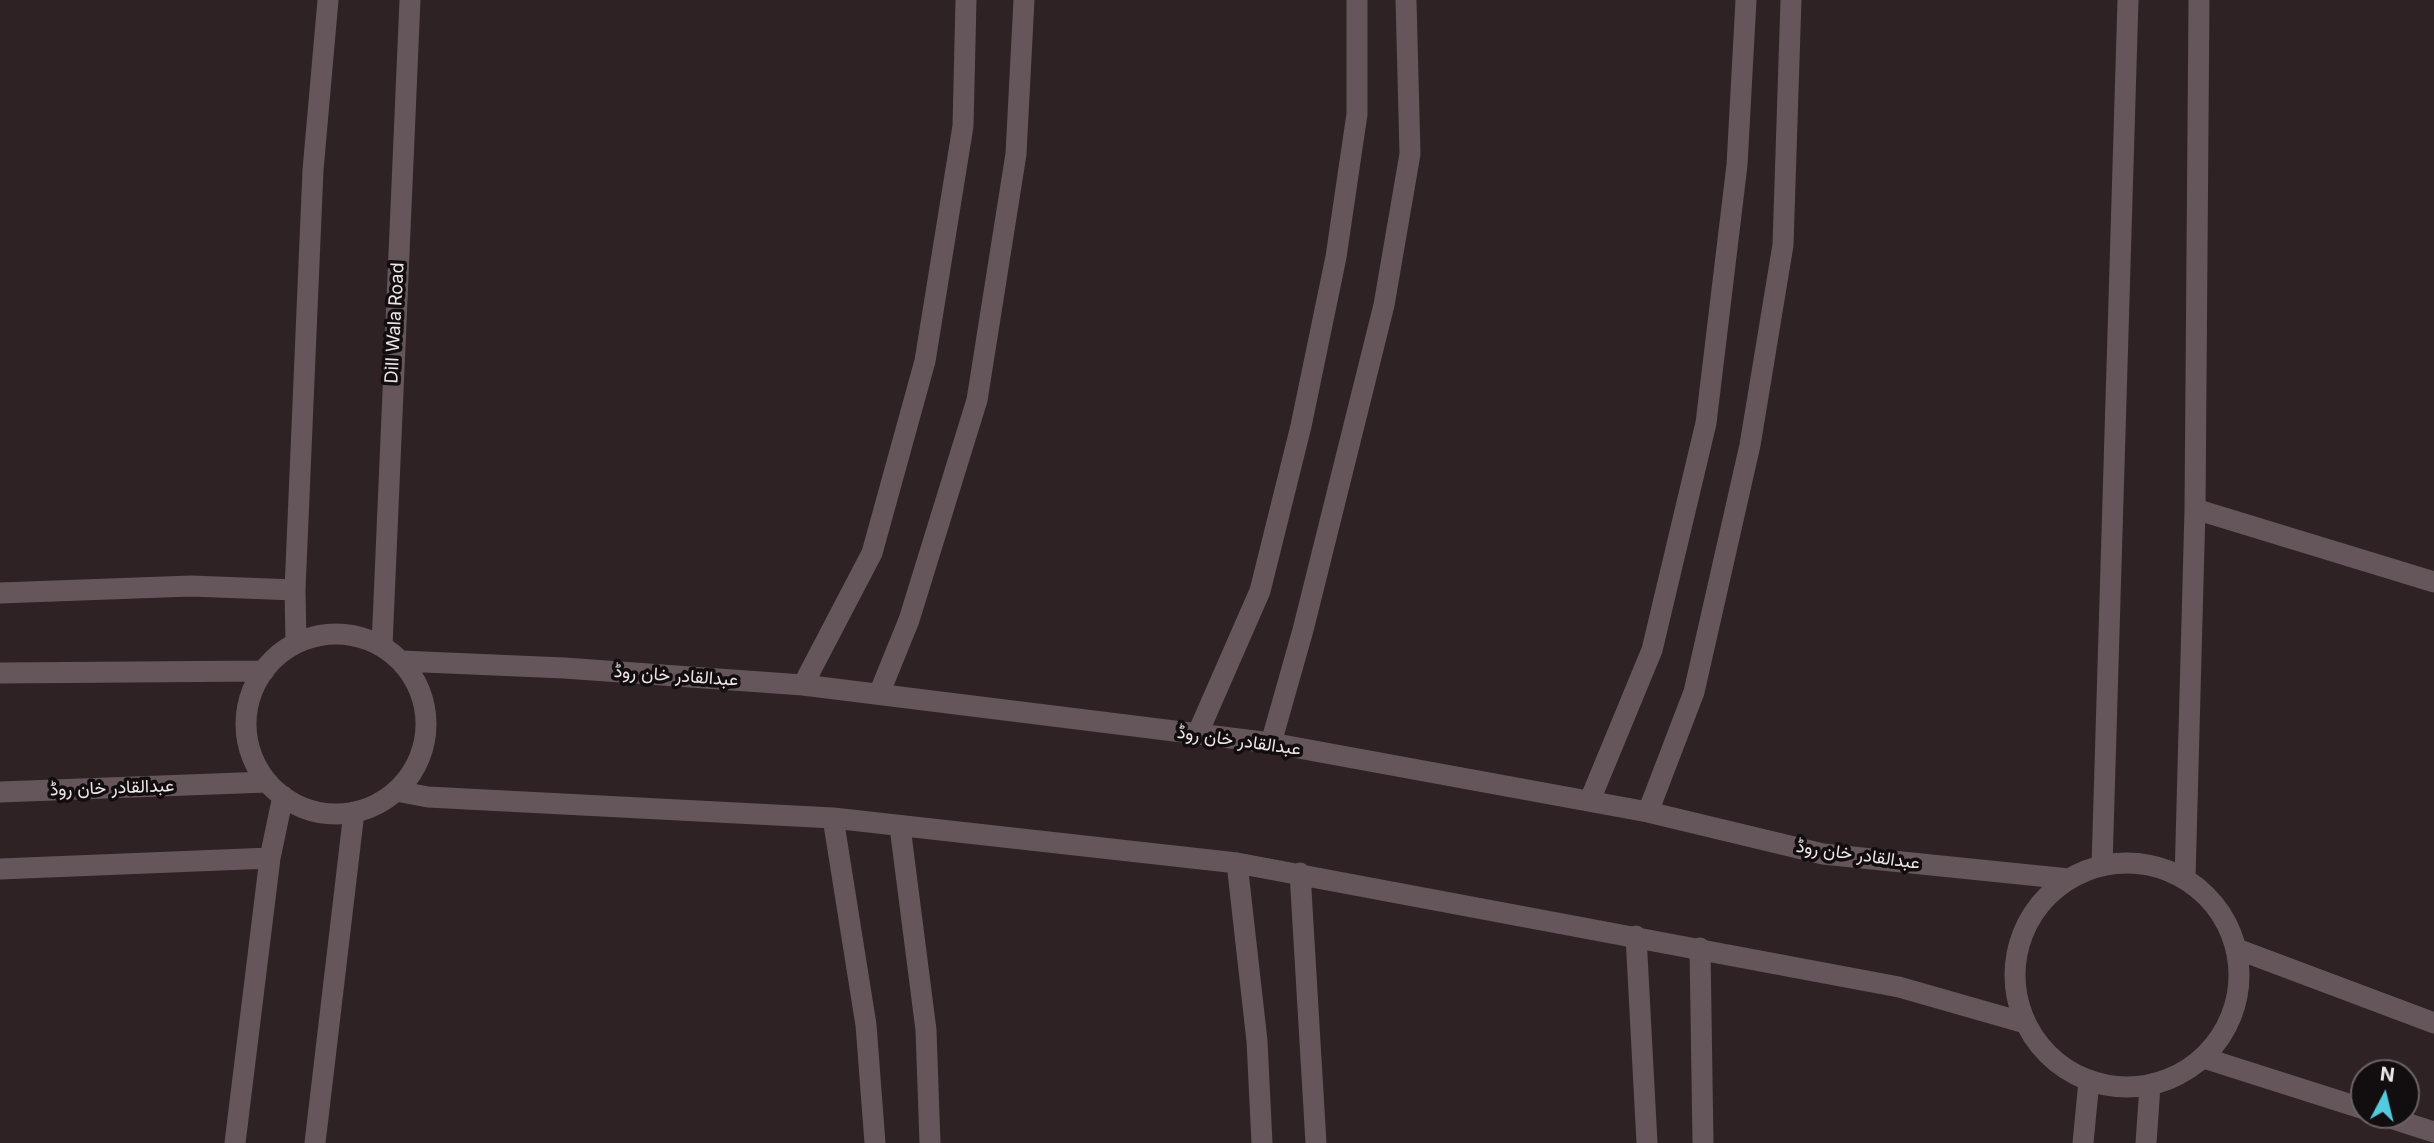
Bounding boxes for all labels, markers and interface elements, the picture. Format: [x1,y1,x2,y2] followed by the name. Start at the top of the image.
[381,262,409,384] street label: Dill Wala Road
[613,661,739,691] street label: عبدالقادر خان روڈ
[1176,722,1302,760] street label: عبدالقادر خان روڈ
[49,775,175,801] street label: عبدالقادر خان روڈ
[1795,836,1921,874] street label: عبدالقادر خان روڈ
[2350,1059,2420,1129] north arrow
[2379,1062,2396,1087] text: N

